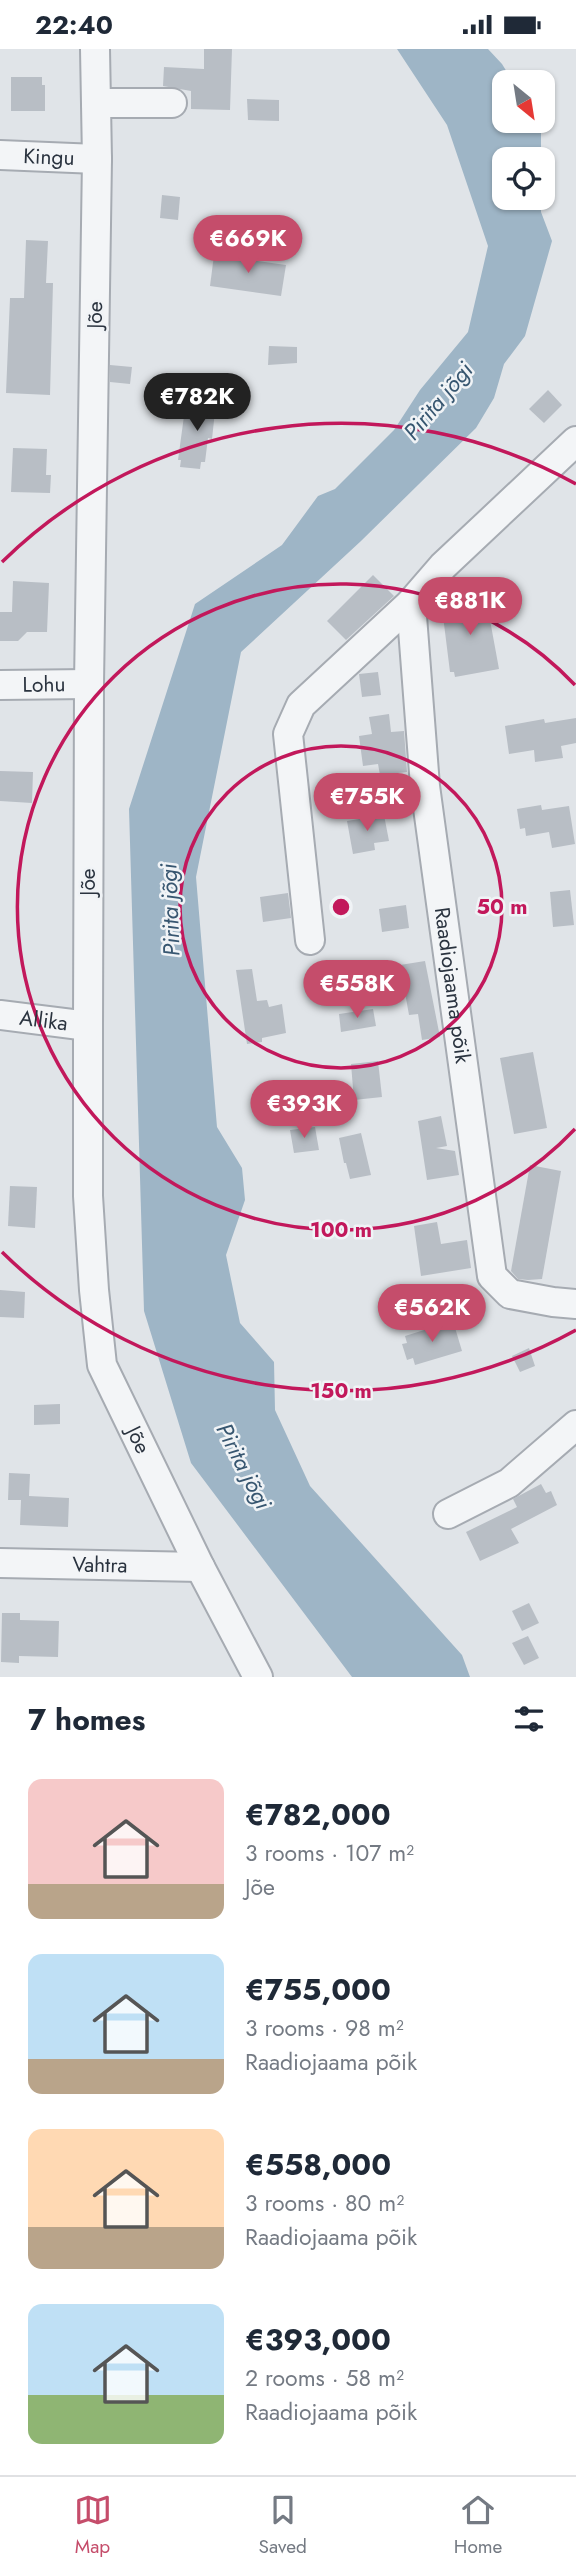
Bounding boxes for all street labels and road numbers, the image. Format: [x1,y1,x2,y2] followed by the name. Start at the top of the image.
[23,141,75,173] street label: Kingu
[80,301,110,332] street label: Jõe
[22,669,66,700] street label: Lohu
[73,868,103,899] street label: Jõe
[427,905,478,1066] street label: Raadiojaama põik
[18,1003,70,1038] street label: Allika
[118,1418,158,1459] street label: Jõe
[72,1549,128,1581] street label: Vahtra

